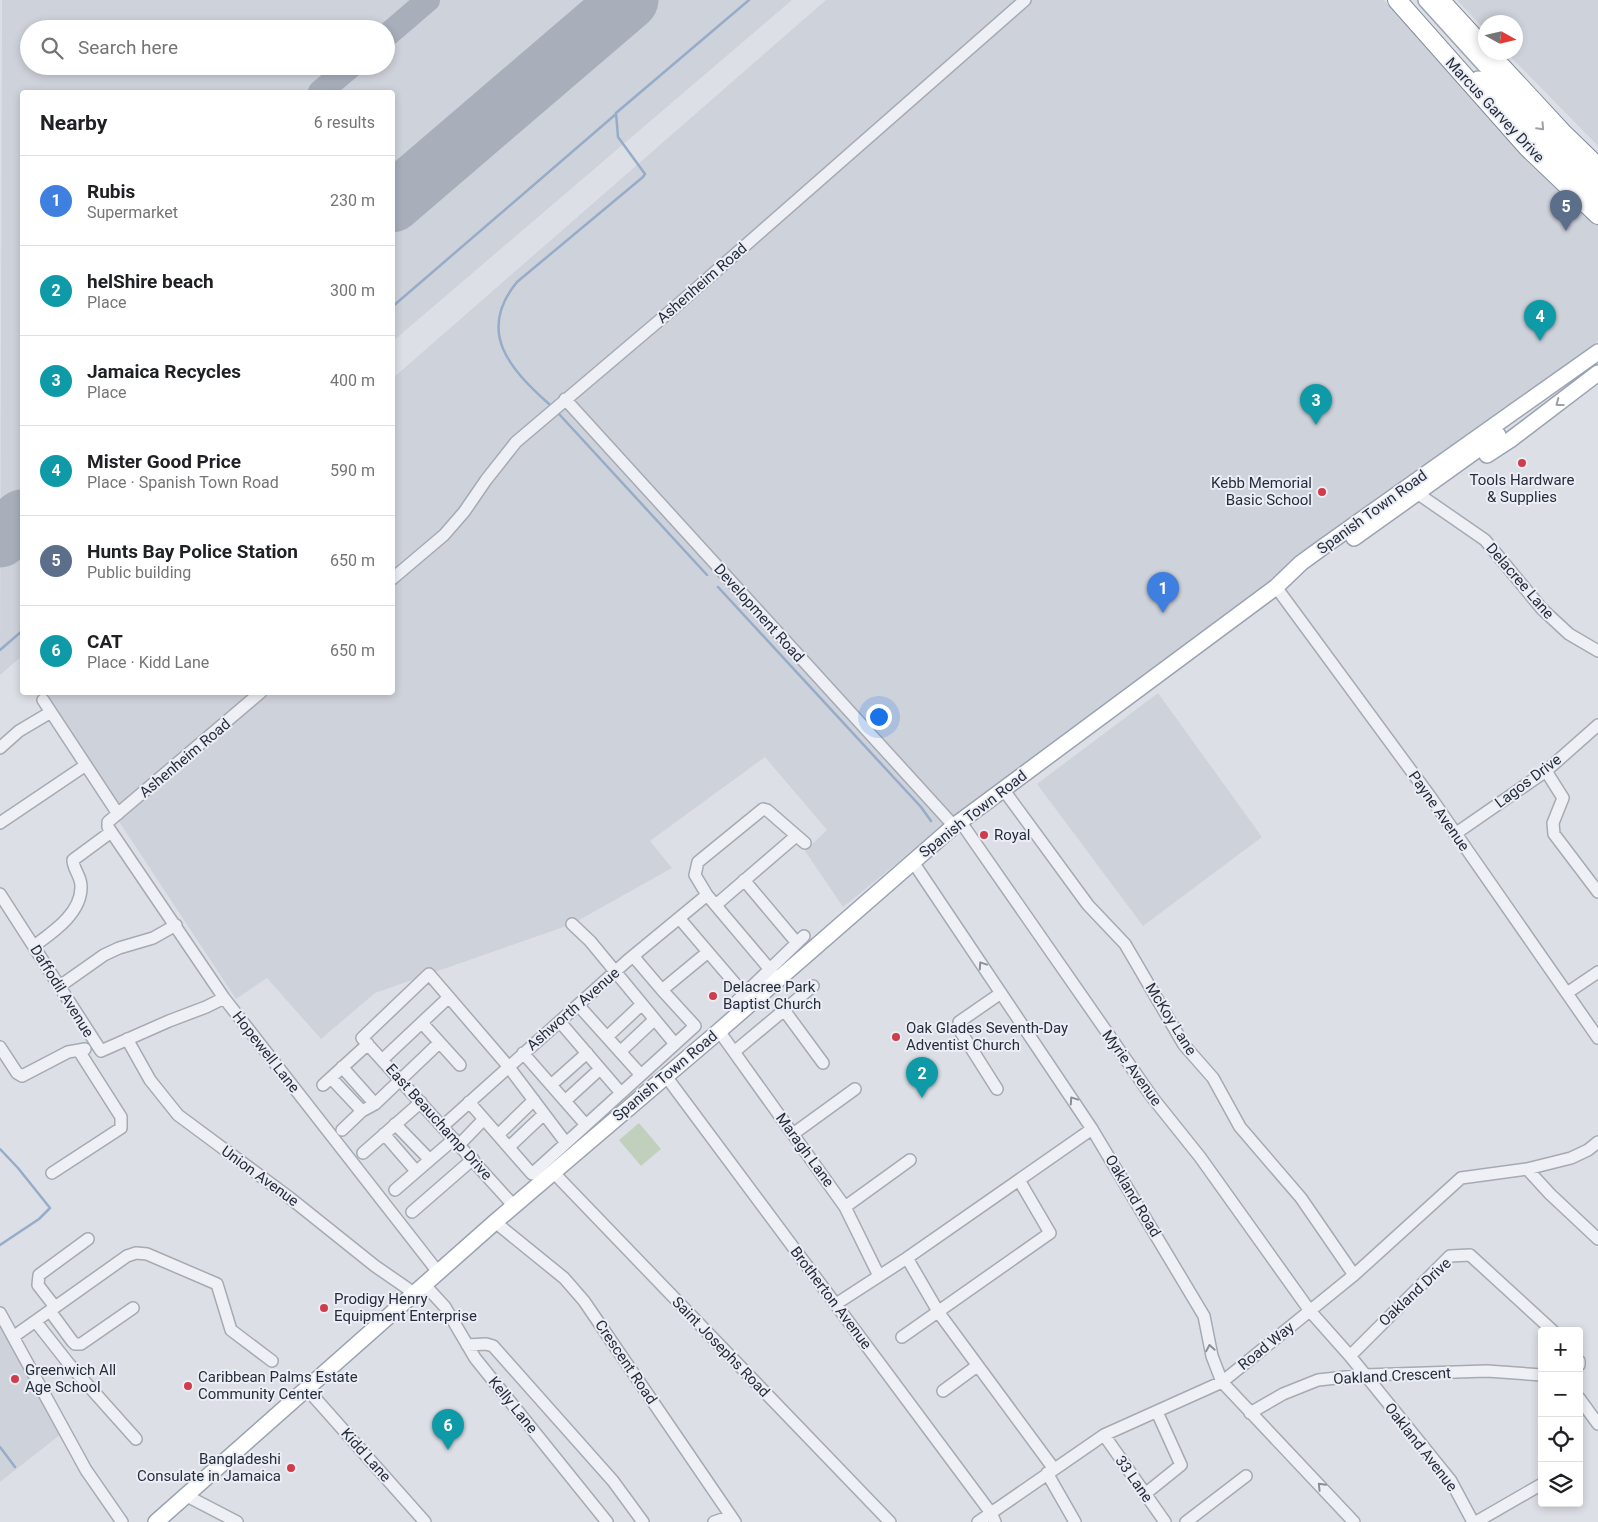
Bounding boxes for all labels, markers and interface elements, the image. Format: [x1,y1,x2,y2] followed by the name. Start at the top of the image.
[1478,15,1523,60] north arrow
[20,20,395,75] search box
[38,34,66,62] icon: search
[78,36,178,59] text: Search here
[1442,54,1548,166] street label: Marcus Garvey Drive
[40,111,107,135] text: Nearby
[314,113,375,132] text: 6 results
[1535,121,1544,130] one-way arrow
[87,180,135,203] text: Rubis
[1550,190,1582,231] pin: 5
[51,191,61,210] text: 1
[330,191,375,210] text: 230 m
[87,203,178,222] text: Supermarket
[653,239,751,327] street label: Ashenheim Road
[87,270,214,293] text: helShire beach
[51,281,61,300] text: 2
[330,281,375,300] text: 300 m
[87,293,127,312] text: Place
[1524,300,1556,341] pin: 4
[87,360,241,383] text: Jamaica Recycles
[51,371,61,390] text: 3
[330,371,375,390] text: 400 m
[87,383,127,402] text: Place
[1300,384,1332,425] pin: 3
[1555,397,1565,406] one-way arrow
[87,450,241,473] text: Mister Good Price
[1516,457,1528,469] marker: Tools Hardware & Supplies
[51,461,61,480] text: 4
[330,461,375,480] text: 590 m
[1314,466,1430,558] street label: Spanish Town Road
[1469,471,1575,506] place label: Tools Hardware & Supplies
[87,473,279,492] text: Place · Spanish Town Road
[1211,474,1312,509] place label: Kebb Memorial Basic School
[1316,486,1328,498] marker: Kebb Memorial Basic School
[1482,539,1558,623] street label: Delacree Lane
[87,540,298,563] text: Hunts Bay Police Station
[51,551,61,570] text: 5
[330,551,375,570] text: 650 m
[710,560,808,666] street label: Development Road
[87,563,191,582] text: Public building
[1147,572,1179,613] pin: 1
[87,630,123,653] text: CAT
[51,641,61,660] text: 6
[330,641,375,660] text: 650 m
[87,653,209,672] text: Place · Kidd Lane
[866,704,892,730] your location
[136,715,234,801] street label: Ashenheim Road
[1491,750,1565,812] street label: Lagos Drive
[916,766,1030,862] street label: Spanish Town Road
[1405,768,1473,855] street label: Payne Avenue
[994,826,1030,844] place label: Royal
[978,829,990,841] marker: Royal
[26,941,98,1041] street label: Daffodil Avenue
[979,962,988,971] one-way arrow
[523,964,623,1054] street label: Ashworth Avenue
[723,978,821,1013] place label: Delacree Park Baptist Church
[1142,980,1200,1059] street label: McKoy Lane
[707,990,719,1002] marker: Delacree Park Baptist Church
[229,1008,303,1096] street label: Hopewell Lane
[906,1019,1068,1054] place label: Oak Glades Seventh-Day Adventist Church
[1098,1026,1166,1110] street label: Myrie Avenue
[609,1027,721,1125] street label: Spanish Town Road
[890,1031,902,1043] marker: Oak Glades Seventh-Day Adventist Church
[906,1057,938,1098] pin: 2
[382,1060,496,1184] street label: East Beauchamp Drive
[1070,1097,1079,1106] one-way arrow
[772,1109,838,1191] street label: Maragh Lane
[218,1142,302,1210] street label: Union Avenue
[1101,1152,1165,1240] street label: Oakland Road
[787,1243,875,1353] street label: Brotherton Avenue
[1375,1254,1455,1330] street label: Oakland Drive
[334,1290,477,1325] place label: Prodigy Henry Equipment Enterprise
[668,1293,774,1401] street label: Saint Josephs Road
[318,1302,330,1314] marker: Prodigy Henry Equipment Enterprise
[591,1317,661,1407] street label: Crescent Road
[1235,1318,1297,1374] street label: Road Way
[1538,1327,1583,1507] map controls
[1538,1327,1583,1372] button: +
[1206,1343,1216,1352] one-way arrow
[25,1361,116,1396] place label: Greenwich All Age School
[1333,1364,1451,1388] street label: Oakland Crescent
[198,1368,358,1403] place label: Caribbean Palms Estate Community Center
[1538,1372,1583,1417] button: −
[9,1373,21,1385] marker: Greenwich All Age School
[485,1373,541,1437] street label: Kelly Lane
[182,1380,194,1392] marker: Caribbean Palms Estate Community Center
[1381,1399,1461,1495] street label: Oakland Avenue
[432,1409,464,1450] pin: 6
[1538,1417,1583,1462] button: locate
[337,1424,395,1486] street label: Kidd Lane
[137,1450,281,1485] place label: Bangladeshi Consulate in Jamaica
[1111,1452,1157,1506] street label: 33 Lane
[285,1462,297,1474] marker: Bangladeshi Consulate in Jamaica
[1538,1462,1583,1507] button: layers
[1318,1482,1327,1491] one-way arrow

